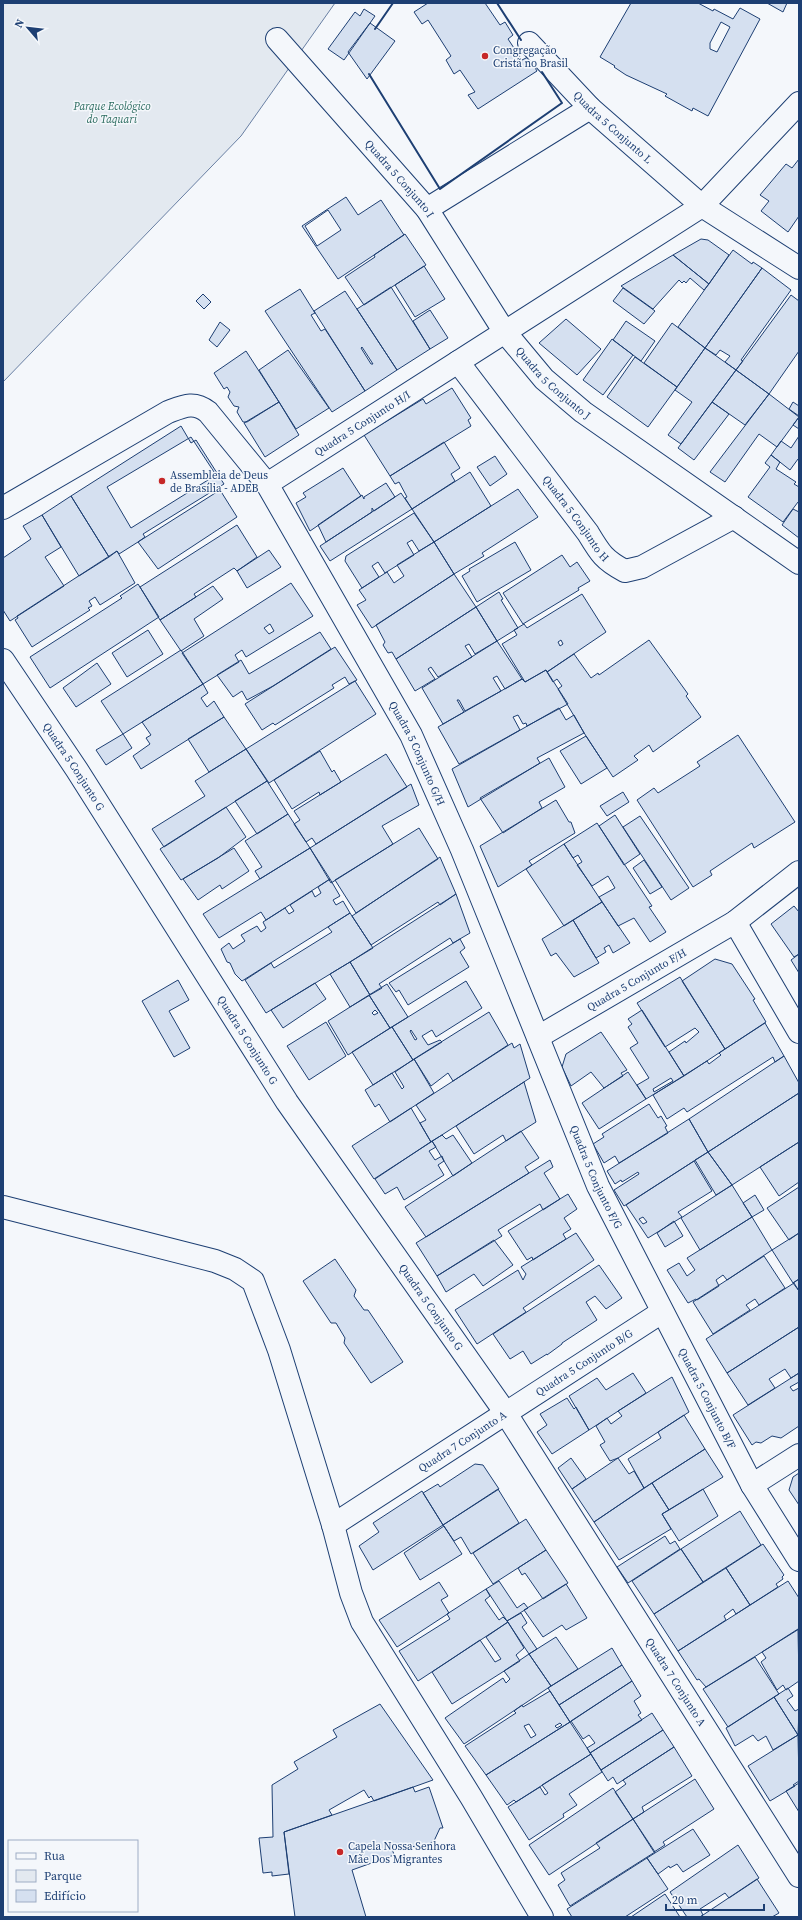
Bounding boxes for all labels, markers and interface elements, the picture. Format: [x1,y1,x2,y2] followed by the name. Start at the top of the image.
[8,8,48,48] north arrow
[11,16,28,31] text: N
[493,43,568,71] place label: Congregação Cristã no Brasil
[480,51,490,61] marker: Congregação Cristã no Brasil
[570,88,656,167] street label: Quadra 5 Conjunto L
[72,99,151,127] park label: Parque Ecológico do Taquari
[362,136,438,220] street label: Quadra 5 Conjunto I
[513,344,594,423] street label: Quadra 5 Conjunto J
[311,387,413,459] street label: Quadra 5 Conjunto H/I
[170,468,268,496] place label: Assembleia de Deus de Brasília - ADEB
[539,472,613,565] street label: Quadra 5 Conjunto H
[157,476,167,486] marker: Assembleia de Deus de Brasília - ADEB
[386,698,449,808] street label: Quadra 5 Conjunto G/H
[40,720,109,814] street label: Quadra 5 Conjunto G
[584,944,689,1014] street label: Quadra 5 Conjunto F/H
[214,993,282,1088] street label: Quadra 5 Conjunto G
[567,1123,626,1231] street label: Quadra 5 Conjunto F/G
[396,1261,467,1354] street label: Quadra 5 Conjunto G
[533,1325,636,1399] street label: Quadra 5 Conjunto B/G
[675,1345,740,1452] street label: Quadra 5 Conjunto B/F
[415,1407,510,1475] street label: Quadra 7 Conjunto A
[642,1635,710,1730] street label: Quadra 7 Conjunto A
[348,1839,456,1867] place label: Capela Nossa Senhora Mãe Dos Migrantes
[8,1840,138,1912] legend
[335,1847,345,1857] marker: Capela Nossa Senhora Mãe Dos Migrantes
[44,1848,66,1864] text: Rua
[44,1868,82,1884] text: Parque
[666,1886,764,1912] scale bar
[44,1888,86,1904] text: Edifício
[672,1892,698,1908] text: 20 m

